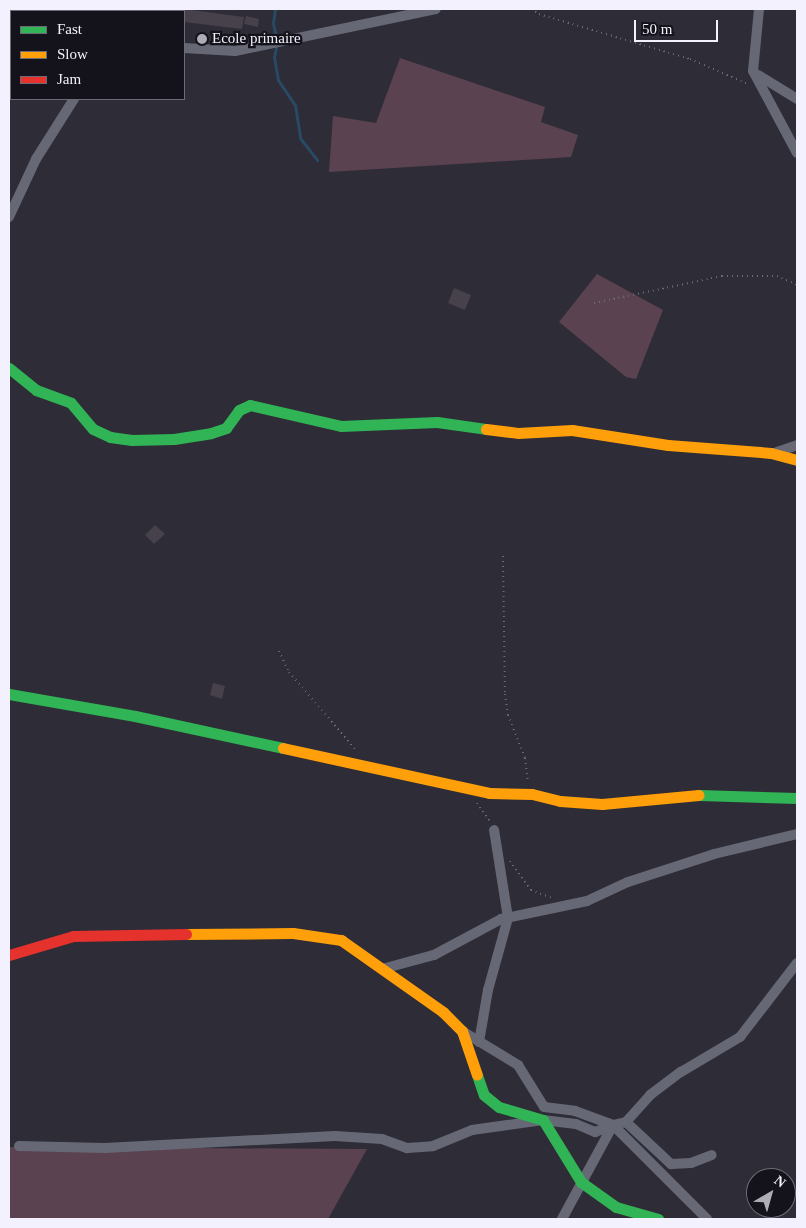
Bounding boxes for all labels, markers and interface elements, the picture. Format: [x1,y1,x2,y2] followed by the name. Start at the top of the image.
[10,10,185,100] legend
[636,10,720,42] scale bar
[57,21,82,37] text: Fast
[642,21,672,37] text: 50 m
[212,30,301,48] place label: Ecole primaire
[196,33,208,45] marker: Ecole primaire
[57,46,88,62] text: Slow
[57,71,81,87] text: Jam
[746,1168,796,1218] north arrow
[771,1173,789,1191] text: N

